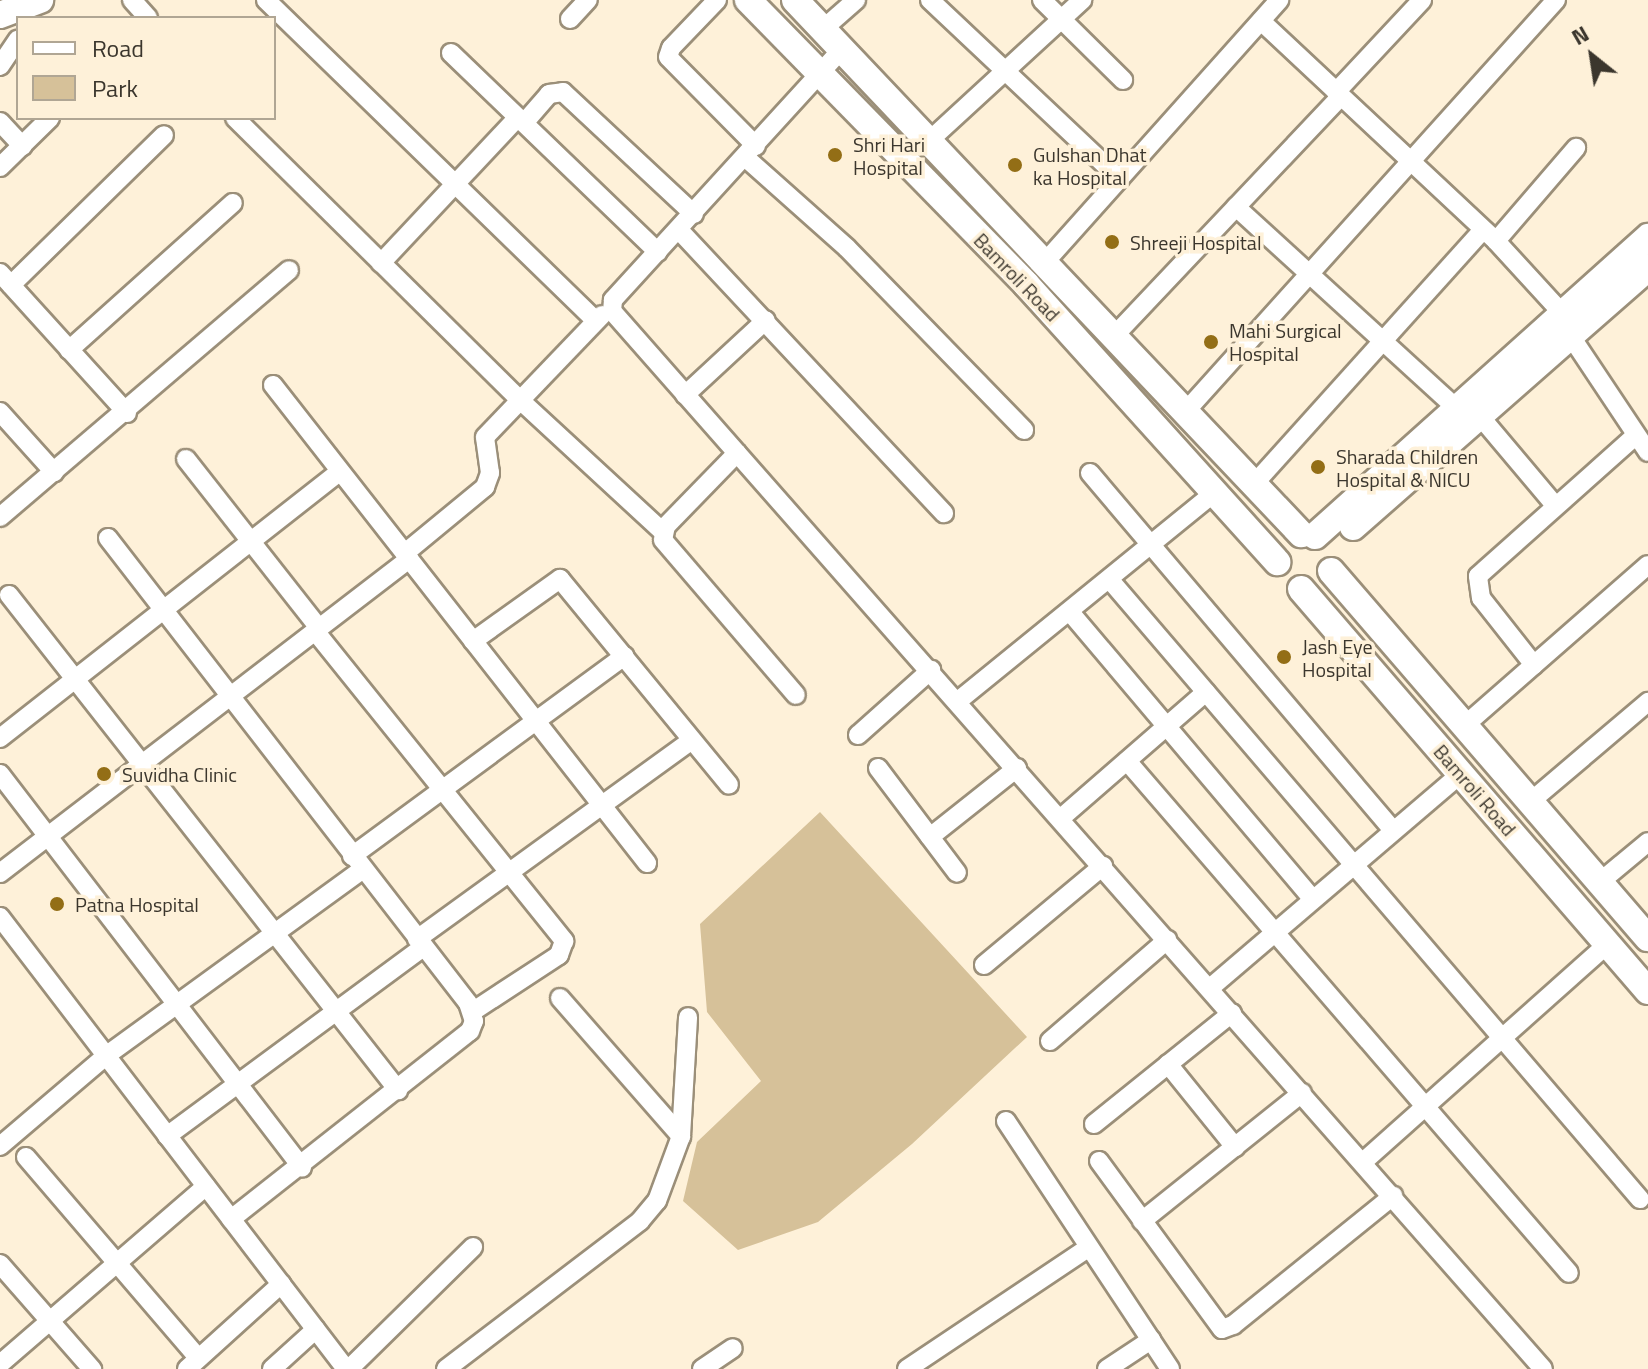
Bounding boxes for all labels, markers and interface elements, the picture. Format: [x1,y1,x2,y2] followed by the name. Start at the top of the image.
[16,16,276,120] legend
[1552,16,1632,96] north arrow
[1565,17,1595,54] text: N
[92,30,144,66] text: Road
[92,70,138,106] text: Park
[853,132,925,179] place label: Shri Hari Hospital
[1033,142,1146,189] place label: Gulshan Dhat ka Hospital
[824,144,846,166] marker: Shri Hari Hospital
[1004,154,1026,176] marker: Gulshan Dhat ka Hospital
[969,228,1065,326] street label: Bamroli Road
[1130,230,1261,254] place label: Shreeji Hospital
[1101,231,1123,253] marker: Shreeji Hospital
[1229,318,1342,365] place label: Mahi Surgical Hospital
[1200,331,1222,353] marker: Mahi Surgical Hospital
[1336,444,1478,491] place label: Sharada Children Hospital & NICU
[1307,456,1329,478] marker: Sharada Children Hospital & NICU
[1302,634,1373,681] place label: Jash Eye Hospital
[1273,646,1295,668] marker: Jash Eye Hospital
[1429,739,1521,841] street label: Bamroli Road
[122,762,237,786] place label: Suvidha Clinic
[93,763,115,785] marker: Suvidha Clinic
[75,892,199,916] place label: Patna Hospital
[46,893,68,915] marker: Patna Hospital

